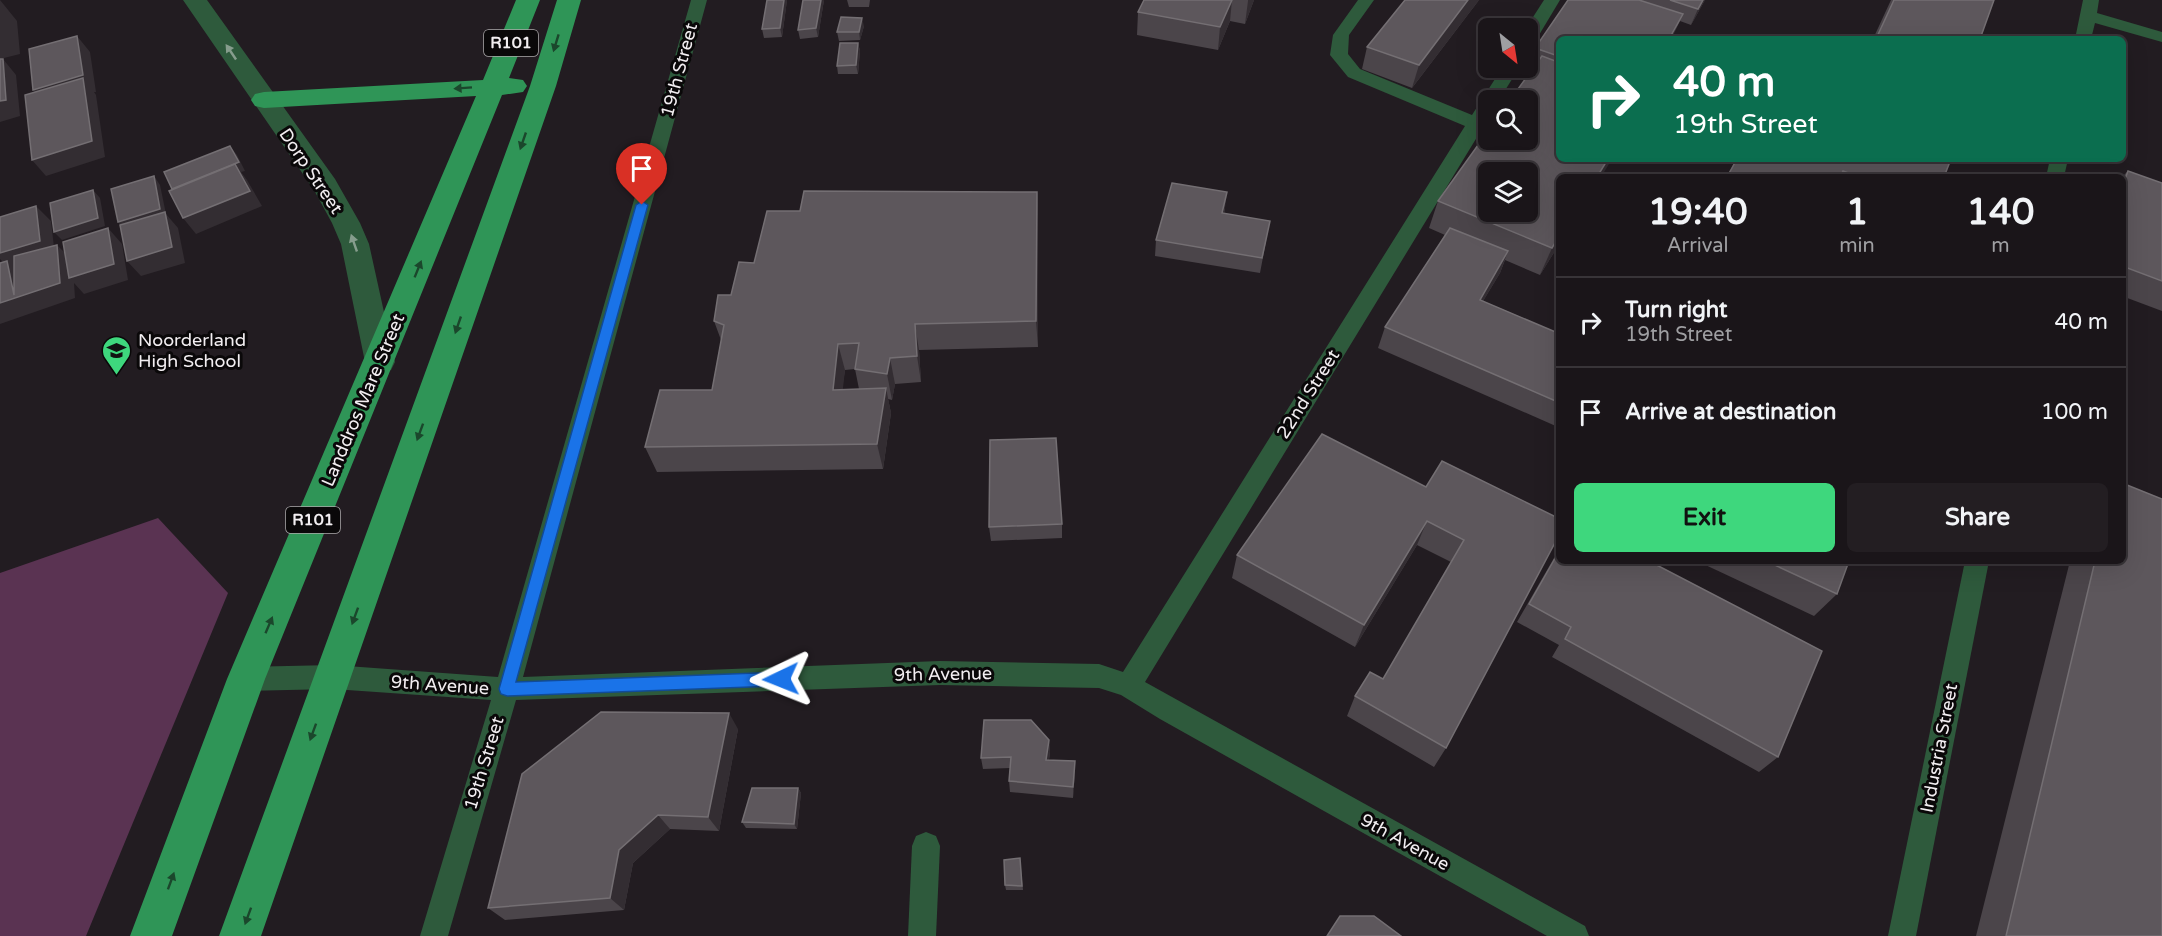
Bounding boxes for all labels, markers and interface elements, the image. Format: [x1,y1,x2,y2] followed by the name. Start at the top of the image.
[1478,18,1538,78] north arrow
[1478,18,1538,222] map controls
[656,20,702,119] street label: 19th Street
[484,30,538,56] road number: R101
[551,34,560,52] one-way arrow
[226,44,237,60] one-way arrow
[1673,57,1775,108] text: 40 m
[1574,60,1652,138] icon: right
[454,83,473,92] one-way arrow
[1478,90,1538,150] button: search
[1673,108,1818,141] text: 19th Street
[274,124,348,218] street label: Dorp Street
[518,132,528,150] one-way arrow
[616,143,667,205] pin
[625,152,658,185] icon: arrive
[1478,162,1538,222] button: layers
[1648,191,1748,234] text: 19:40
[1846,191,1868,234] text: 1
[1966,191,2034,234] text: 140
[348,234,358,252] one-way arrow
[1667,234,1729,258] text: Arrival
[1839,234,1875,258] text: min
[1991,234,2010,258] text: m
[413,259,423,277] one-way arrow
[1625,297,1727,323] text: Turn right
[1574,306,1607,339] icon: right
[2054,309,2108,335] text: 40 m
[317,310,409,490] street label: Landdros Mare Street
[453,316,463,334] one-way arrow
[1625,323,1732,347] text: 19th Street
[138,329,246,372] place label: Noorderland High School
[101,334,133,376] school or university icon: Noorderland High School
[1272,345,1344,443] street label: 22nd Street
[1574,396,1607,429] icon: arrive
[1625,399,1836,425] text: Arrive at destination
[2041,399,2108,425] text: 100 m
[415,424,425,442] one-way arrow
[1574,483,1835,552] button: Exit
[1847,483,2108,552] button: Share
[286,507,340,533] road number: R101
[349,607,359,625] one-way arrow
[264,616,274,634] one-way arrow
[749,647,813,711] position arrow
[894,662,992,686] street label: 9th Avenue
[390,671,490,699] street label: 9th Avenue
[1916,681,1962,815] street label: Industria Street
[459,713,509,812] street label: 19th Street
[308,723,318,741] one-way arrow
[1357,809,1453,875] street label: 9th Avenue
[167,872,176,890] one-way arrow
[242,907,252,925] one-way arrow

